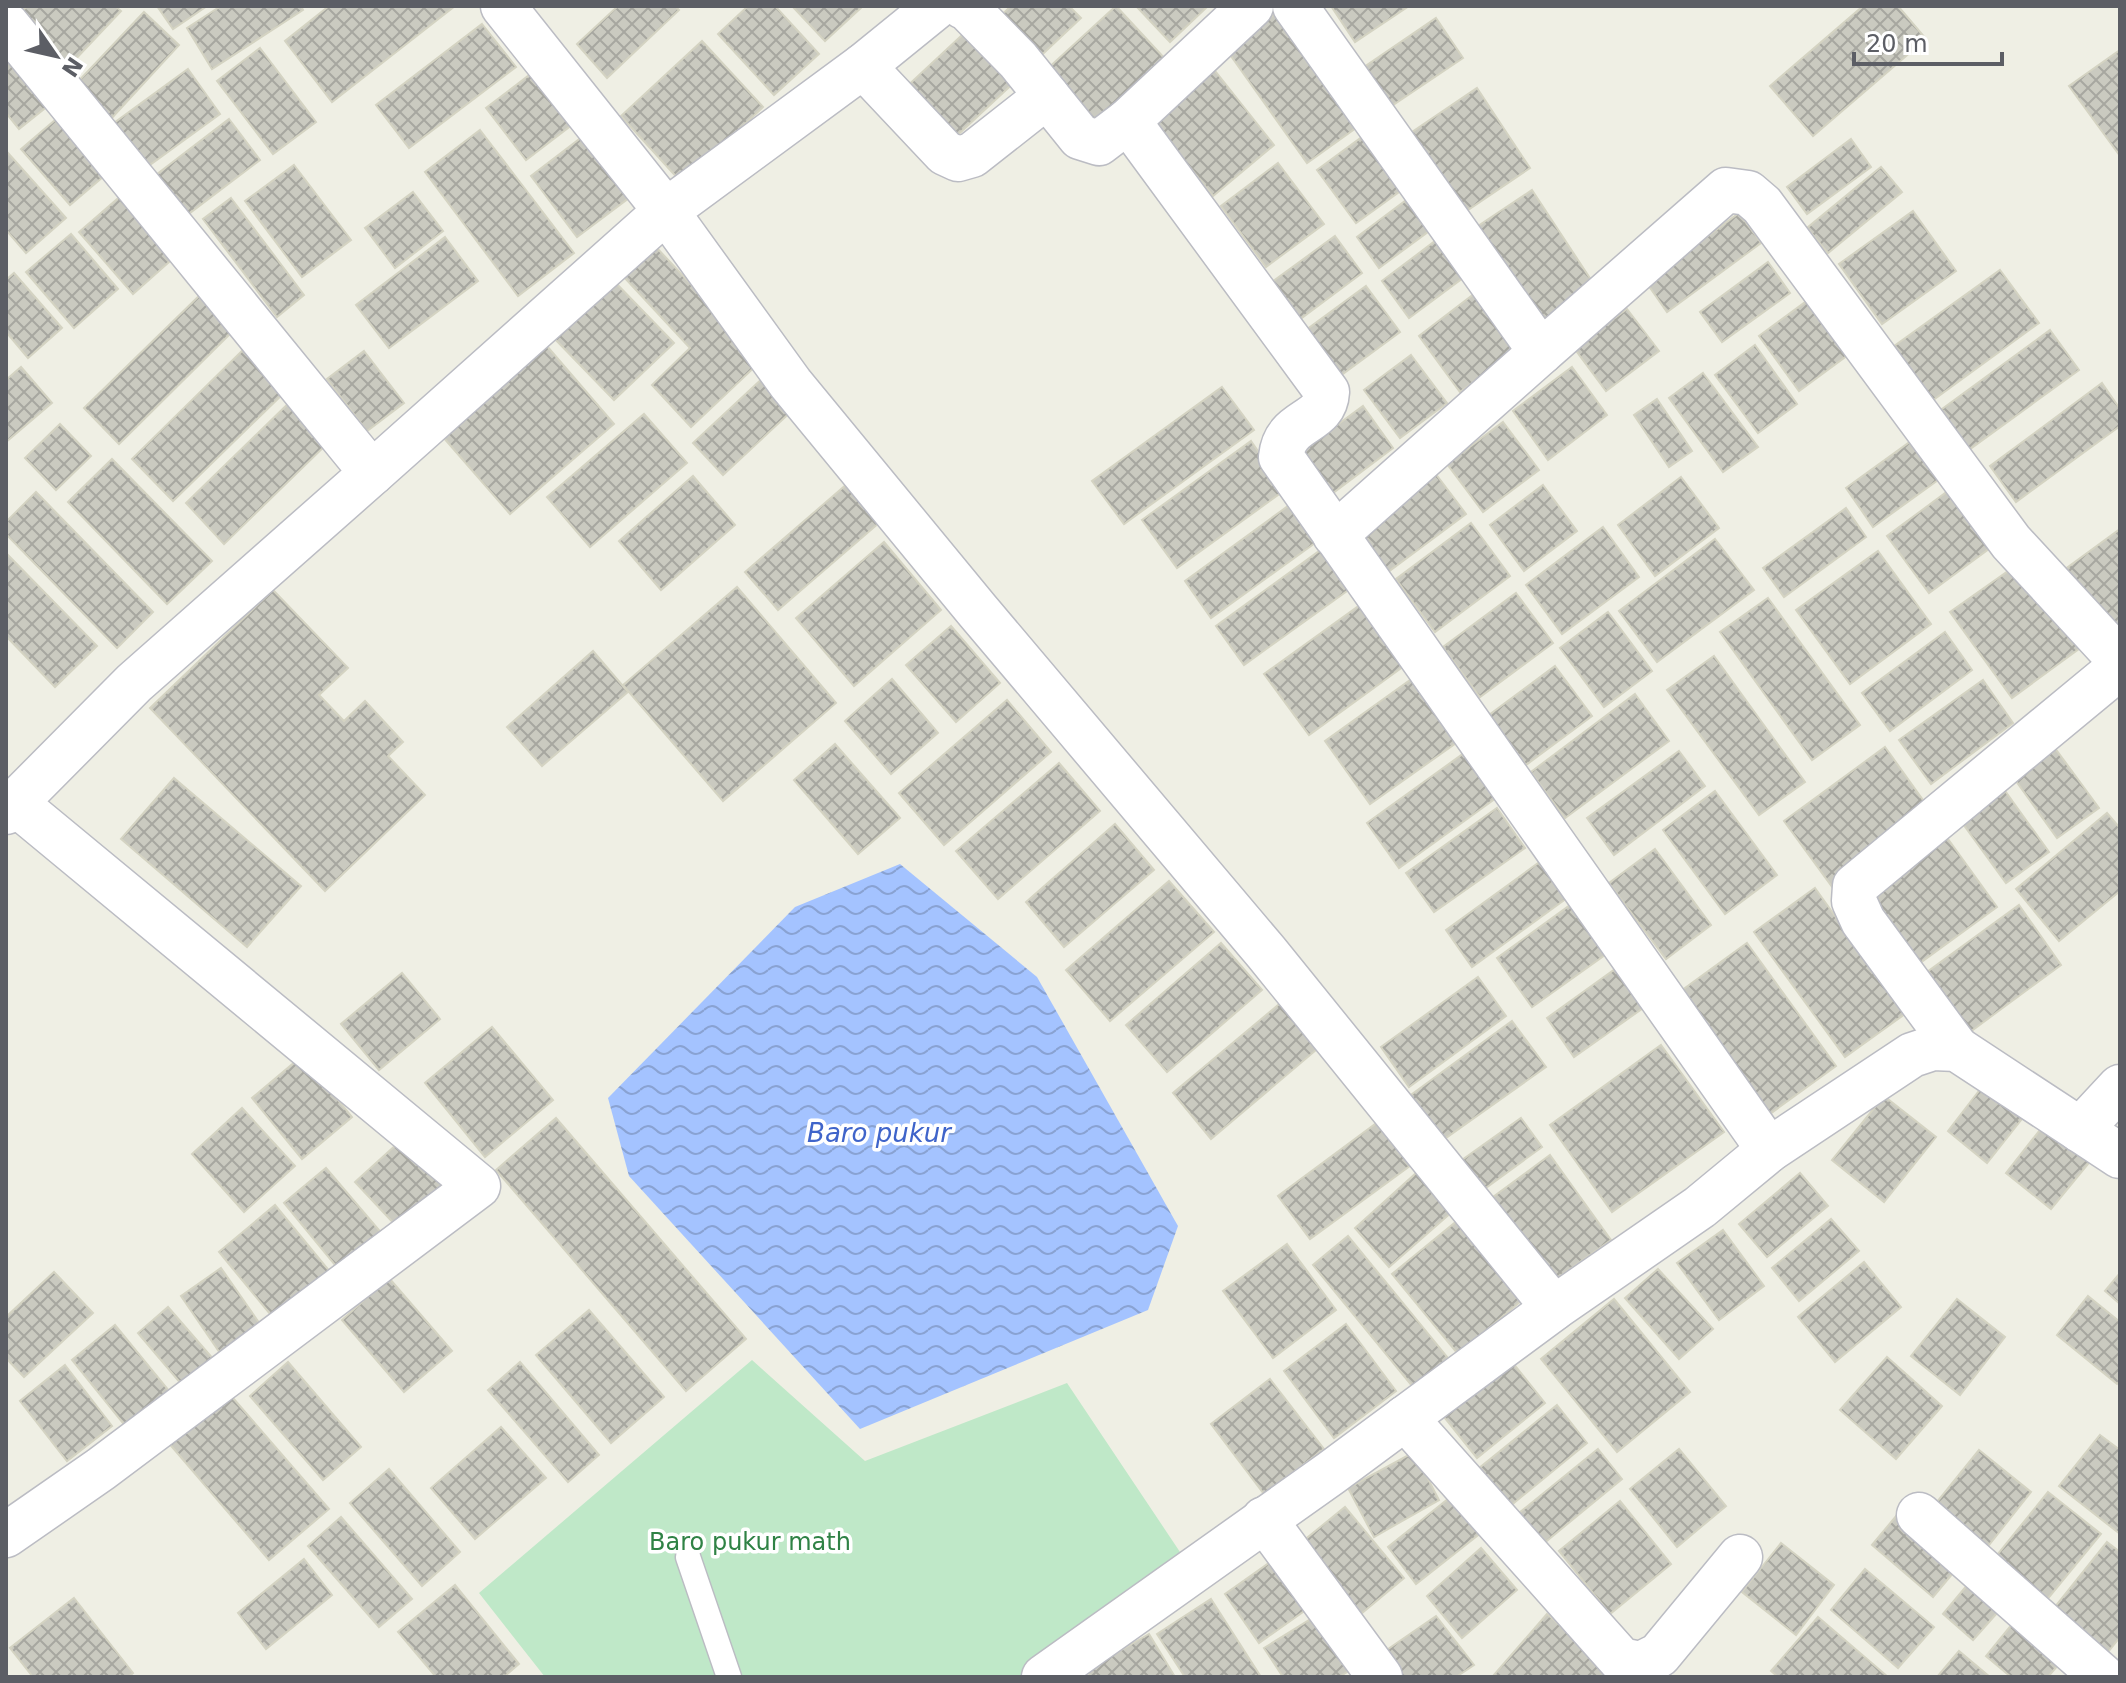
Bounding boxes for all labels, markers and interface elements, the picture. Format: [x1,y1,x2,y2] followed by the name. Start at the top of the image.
[16,16,96,96] north arrow
[1854,16,2002,66] scale bar
[1866,30,1928,58] text: 20 m
[57,52,88,82] text: N
[807,1118,953,1148] water label: Baro pukur
[649,1528,851,1556] park label: Baro pukur math

